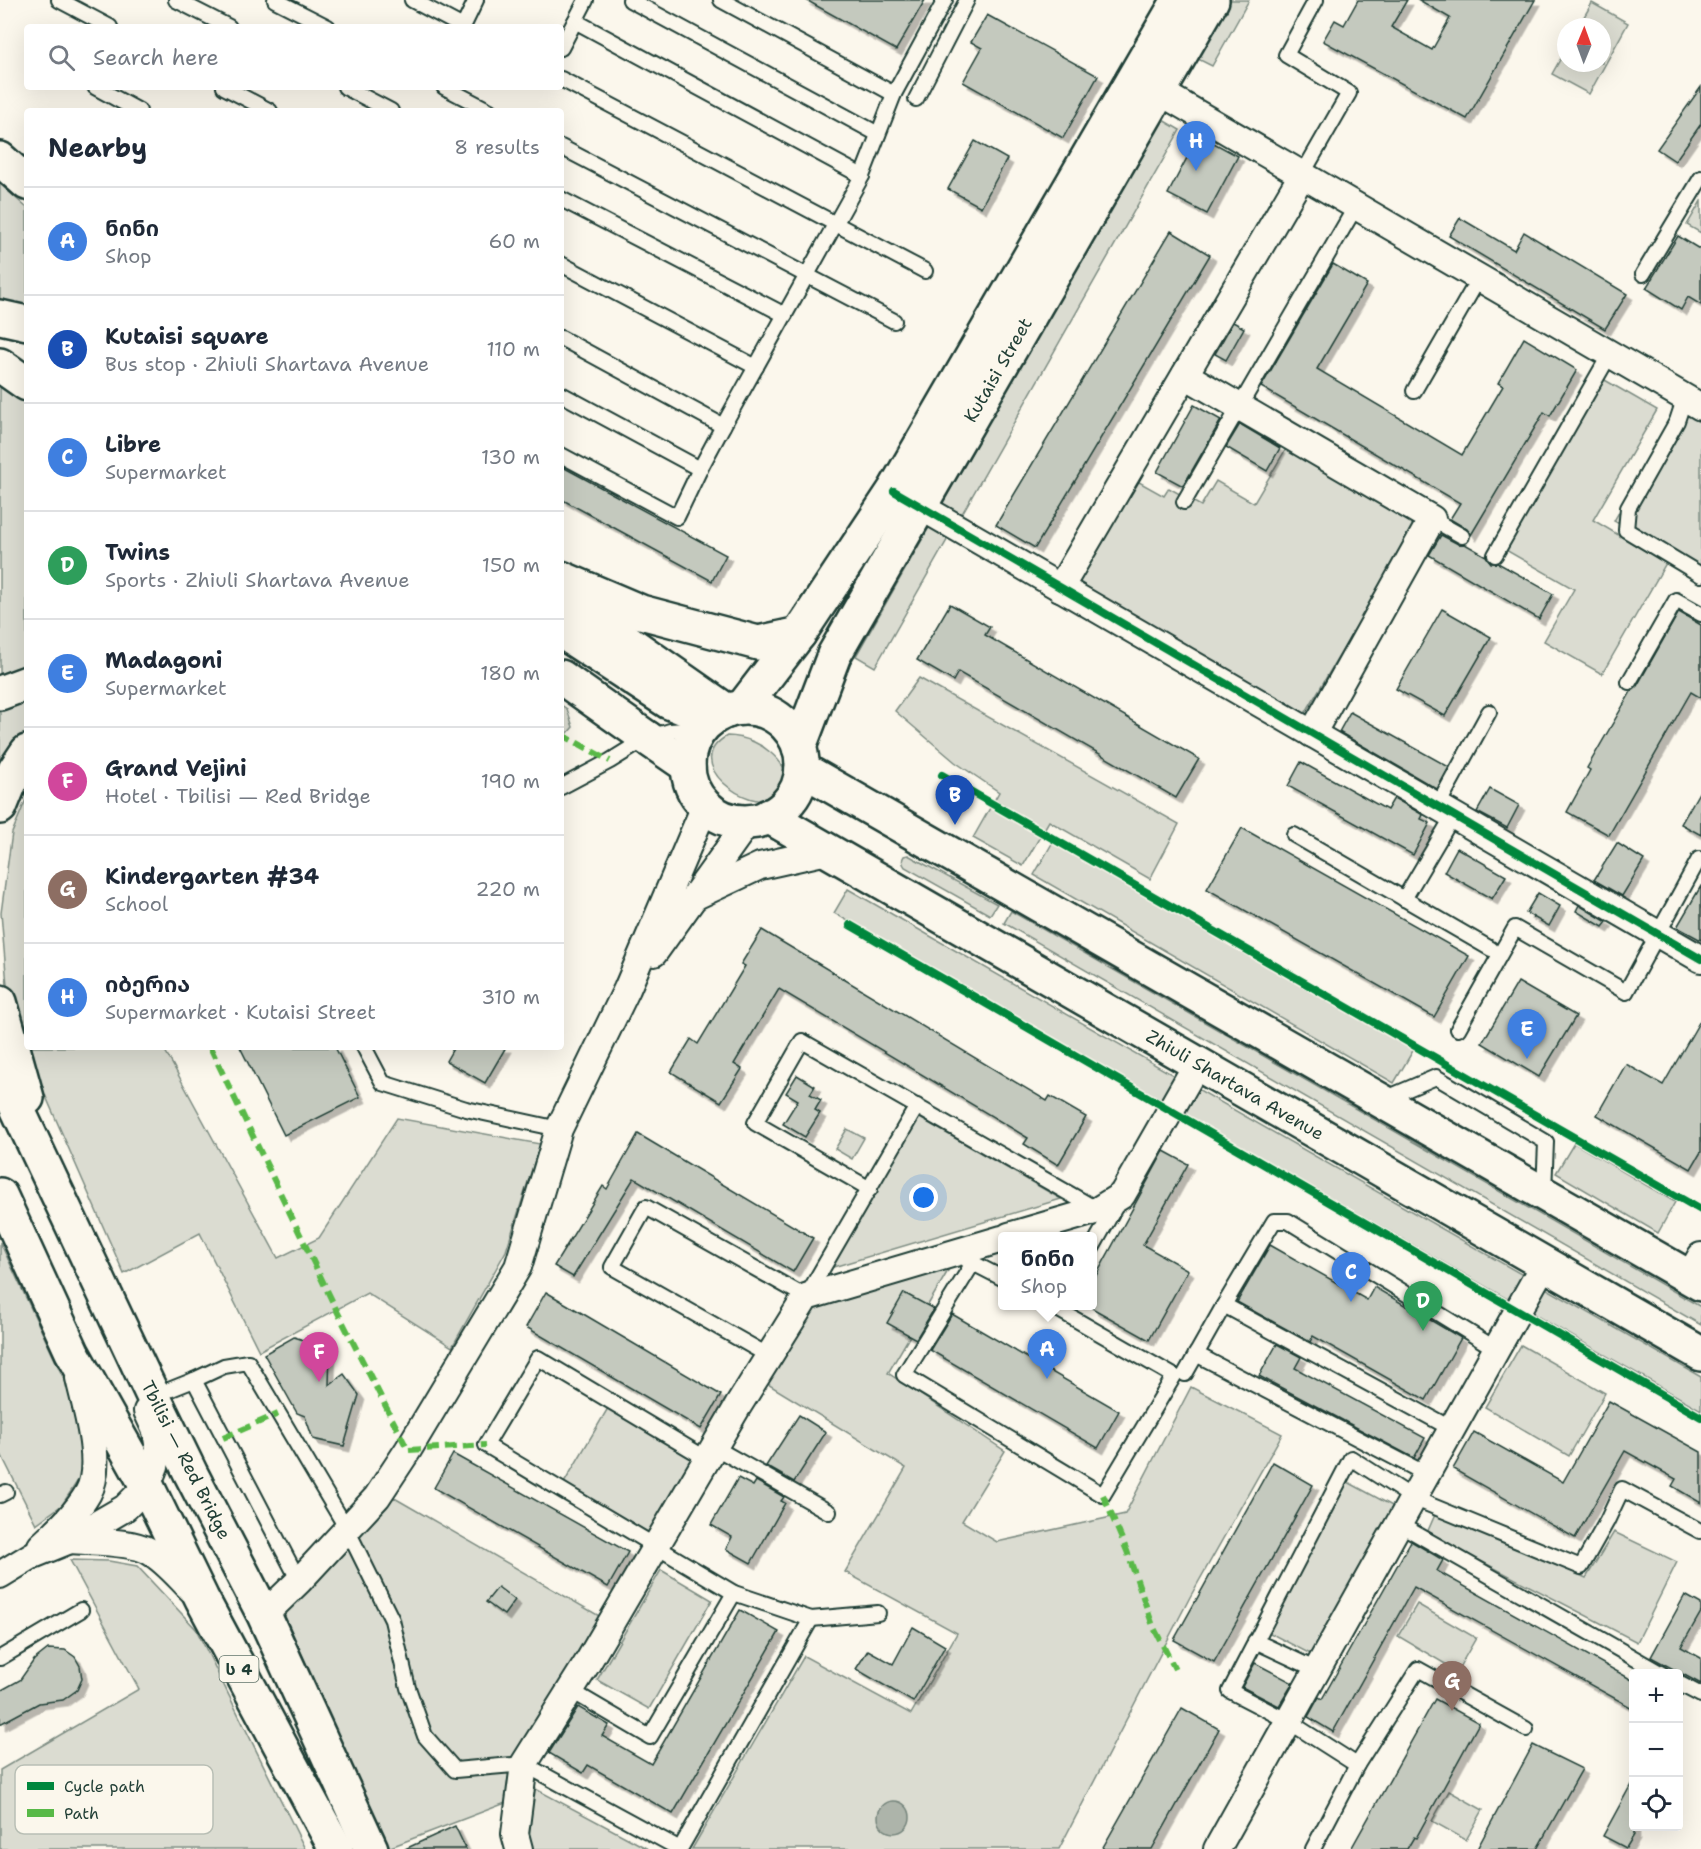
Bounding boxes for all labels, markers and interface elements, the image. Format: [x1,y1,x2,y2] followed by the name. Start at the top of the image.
[1557,18,1611,72] north arrow
[24,24,564,90] search box
[45,41,78,74] icon: search
[93,43,219,72] text: Search here
[1176,122,1216,171] pin: H
[48,130,147,165] text: Nearby
[454,134,540,160] text: 8 results
[105,214,159,243] text: ნინი
[60,228,75,254] text: A
[488,228,540,254] text: 60 m
[105,243,152,269] text: Shop
[958,313,1038,427] street label: Kutaisi Street
[105,322,269,351] text: Kutaisi square
[61,336,74,362] text: B
[486,336,540,362] text: 110 m
[105,351,429,377] text: Bus stop · Zhiuli Shartava Avenue
[105,430,161,459] text: Libre
[61,444,74,470] text: C
[481,444,540,470] text: 130 m
[105,459,227,485] text: Supermarket
[105,538,170,567] text: Twins
[60,552,75,578] text: D
[482,552,540,578] text: 150 m
[105,567,410,593] text: Sports · Zhiuli Shartava Avenue
[105,646,223,675] text: Madagoni
[61,660,74,686] text: E
[480,660,540,686] text: 180 m
[105,675,227,701] text: Supermarket
[105,754,247,783] text: Grand Vejini
[62,768,73,794] text: F
[481,768,540,794] text: 190 m
[936,776,974,825] pin: B
[105,783,371,809] text: Hotel · Tbilisi — Red Bridge
[105,862,319,891] text: Kindergarten #34
[59,876,76,902] text: G
[476,876,540,902] text: 220 m
[105,891,168,917] text: School
[105,970,190,999] text: იბერია
[60,984,75,1010] text: H
[481,984,540,1010] text: 310 m
[105,999,376,1025] text: Supermarket · Kutaisi Street
[1508,1010,1546,1059] pin: E
[1142,1024,1328,1146] street label: Zhiuli Shartava Avenue
[909,1183,938,1212] your location
[998,1232,1097,1310] popup
[1021,1244,1074,1273] text: ნინი
[1332,1252,1370,1302] pin: C
[1021,1273,1067,1299] text: Shop
[1404,1282,1442,1331] pin: D
[1028,1330,1066,1379] pin: A
[300,1332,338,1382] pin: F
[136,1376,236,1544] street label: Tbilisi — Red Bridge
[220,1656,258,1682] road number: ს 4
[1432,1662,1472,1711] pin: G
[1629,1669,1683,1831] map controls
[1629,1669,1683,1723] button: +
[1629,1723,1683,1777] button: −
[15,1765,213,1834] legend
[64,1776,145,1797] text: Cycle path
[1629,1777,1683,1831] button: locate
[64,1803,99,1824] text: Path

